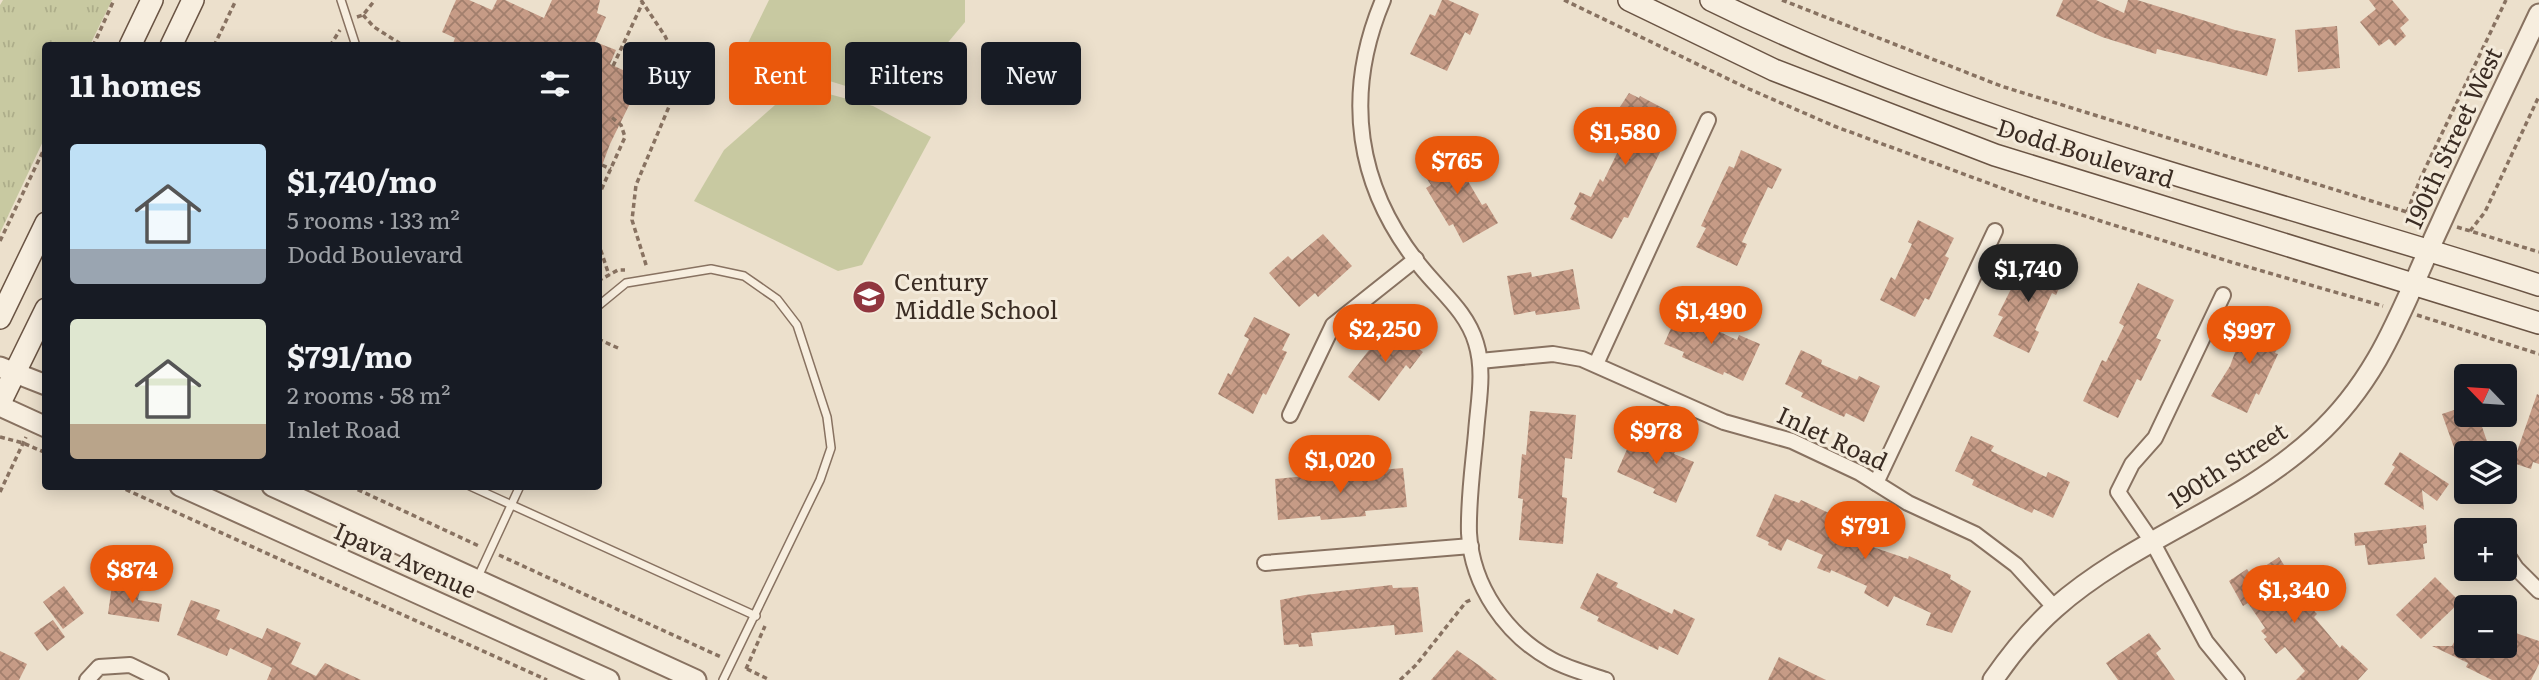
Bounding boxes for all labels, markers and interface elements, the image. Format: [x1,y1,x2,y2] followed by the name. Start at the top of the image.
[2394,40,2509,233] street label: 190th Street West
[623,42,715,105] chip: Buy
[729,42,831,105] chip: Rent
[845,42,967,105] chip: Filters
[981,42,1081,105] chip: New
[70,62,201,106] text: 11 homes
[536,65,574,103] icon: filters
[1568,108,1682,167] pin: $1,580
[1993,108,2179,195] street label: Dodd Boulevard
[1590,113,1660,147] text: $1,580
[1416,136,1498,196] pin: $765
[1431,142,1483,176] text: $765
[287,158,437,202] text: $1,740/mo
[126,172,210,256] icon: home
[287,202,460,236] text: 5 rooms · 133 m²
[287,236,463,270] text: Dodd Boulevard
[1971,244,2085,304] pin: $1,740
[1994,250,2062,284] text: $1,740
[894,263,1058,326] place label: Century Middle School
[850,278,888,316] school or university icon: Century Middle School
[1654,286,1768,346] pin: $1,490
[1675,292,1747,326] text: $1,490
[1328,304,1442,364] pin: $2,250
[2208,306,2290,366] pin: $997
[1349,310,1421,344] text: $2,250
[2223,312,2275,346] text: $997
[287,333,413,377] text: $791/mo
[126,347,210,431] icon: home
[2454,364,2516,427] north arrow
[2454,364,2517,658] map controls
[287,377,450,411] text: 2 rooms · 58 m²
[1772,396,1894,478] street label: Inlet Road
[1615,406,1697,466] pin: $978
[287,411,400,445] text: Inlet Road
[1630,412,1682,446] text: $978
[2160,412,2293,515] street label: 190th Street
[1283,435,1397,495] pin: $1,020
[1304,441,1376,475] text: $1,020
[2454,441,2517,504] button: layers
[1824,502,1906,561] pin: $791
[1841,507,1889,541] text: $791
[329,512,483,606] street label: Ipava Avenue
[2454,518,2517,581] button: +
[91,546,173,605] pin: $874
[106,551,158,585] text: $874
[2237,566,2351,625] pin: $1,340
[2258,571,2330,605] text: $1,340
[2454,595,2517,658] button: −

